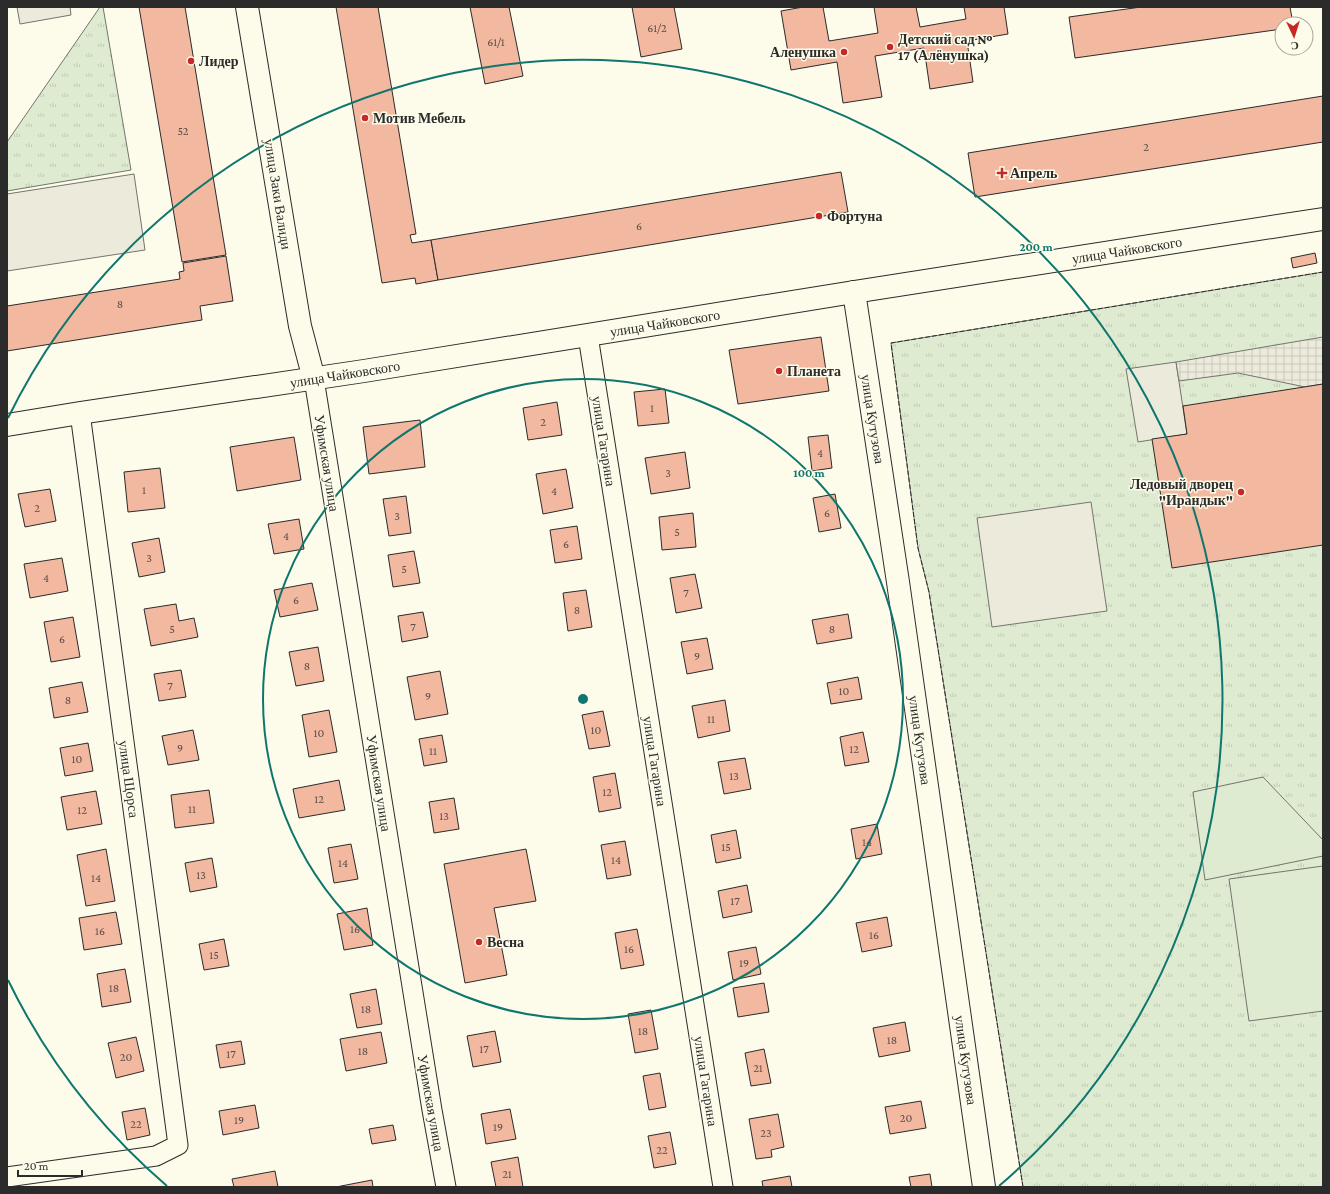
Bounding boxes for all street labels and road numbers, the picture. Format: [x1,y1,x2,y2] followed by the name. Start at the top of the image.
[261,137,295,251] street label: улица Заки Валиди
[1071,233,1183,267] street label: улица Чайковского
[609,306,721,340] street label: улица Чайковского
[289,357,401,391] street label: улица Чайковского
[858,373,888,466] street label: улица Кутузова
[589,395,619,488] street label: улица Гагарина
[311,413,343,513] street label: Уфимская улица
[906,694,934,787] street label: улица Кутузова
[640,715,670,808] street label: улица Гагарина
[363,733,395,833] street label: Уфимская улица
[116,739,142,819] street label: улица Щорса
[952,1014,980,1107] street label: улица Кутузова
[691,1035,721,1128] street label: улица Гагарина
[415,1053,448,1153] street label: Уфимская улица

